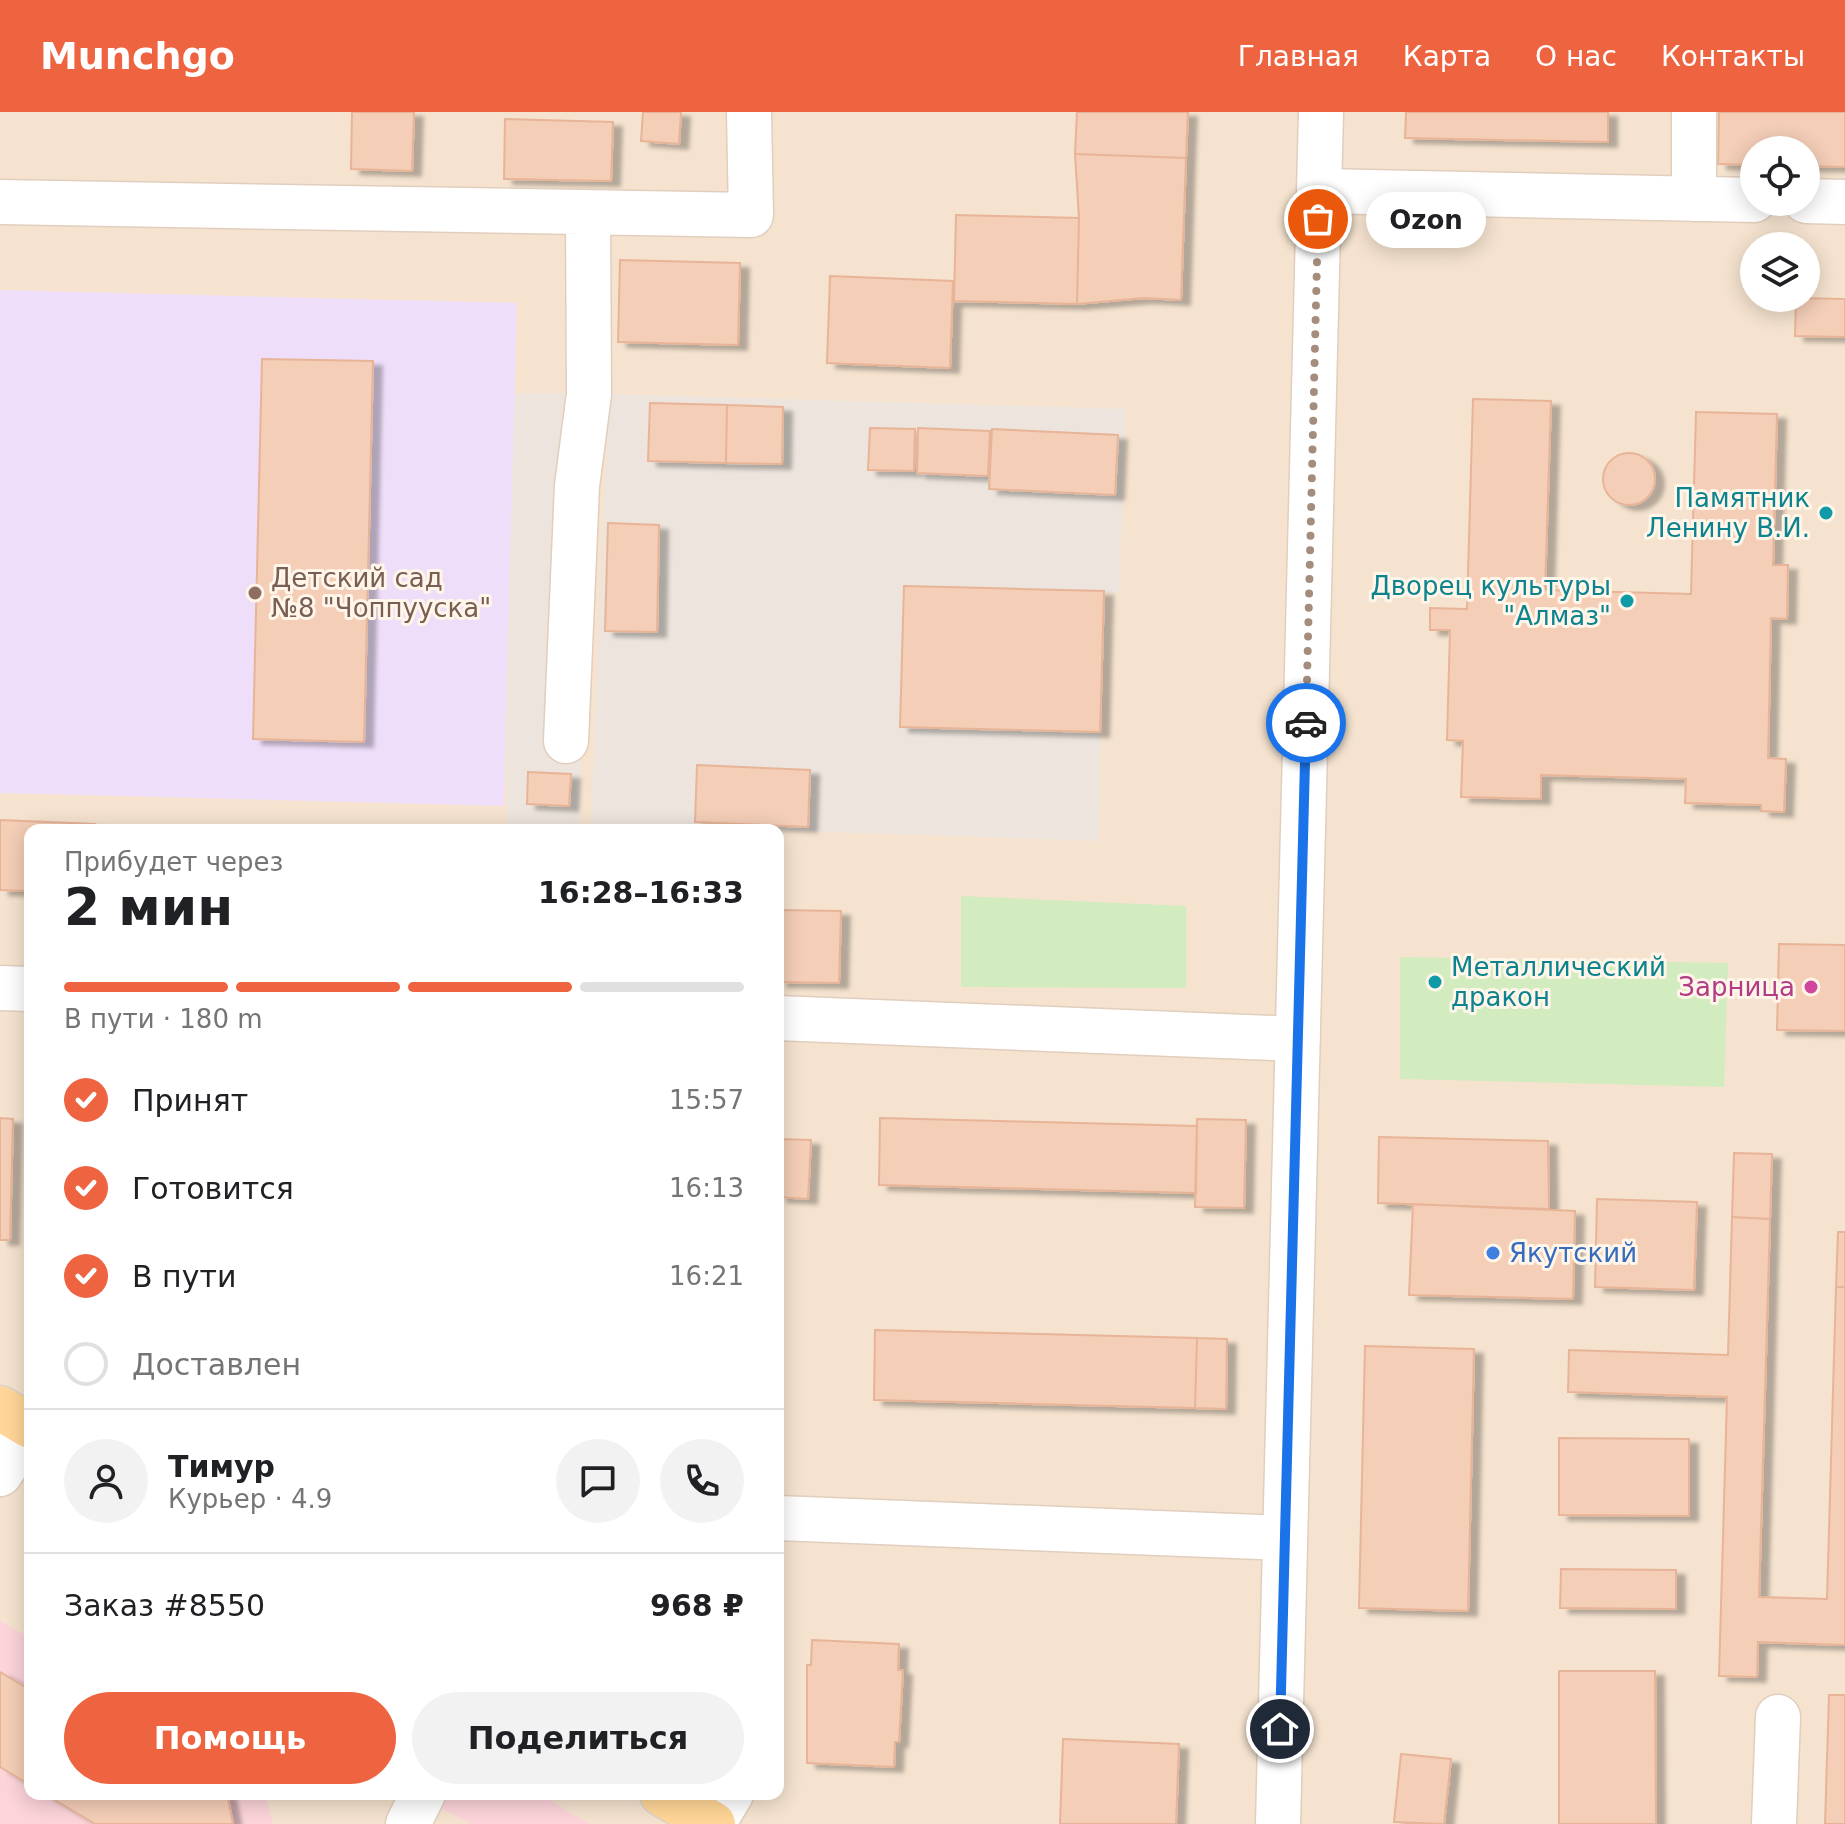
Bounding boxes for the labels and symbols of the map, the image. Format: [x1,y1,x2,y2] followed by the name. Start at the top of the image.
[1284,185,1352,253] pin
[1366,191,1486,247] callout: Ozon
[1646,483,1810,543] place label: Памятник Ленину В.И.
[1817,504,1835,522] marker: Памятник Ленину В.И.
[271,563,491,623] place label: Детский сад №8 "Чоппууска"
[1370,571,1611,631] place label: Дворец культуры "Алмаз"
[246,584,264,602] marker: Детский сад №8 "Чоппууска"
[1618,592,1636,610] marker: Дворец культуры "Алмаз"
[1266,683,1346,763] courier
[1451,952,1666,1012] place label: Металлический дракон
[1678,972,1795,1002] place label: Зарница
[1426,973,1444,991] marker: Металлический дракон
[1802,978,1820,996] marker: Зарница
[1509,1238,1637,1268] place label: Якутский
[1484,1244,1502,1262] marker: Якутский
[1246,1695,1314,1763] pin

